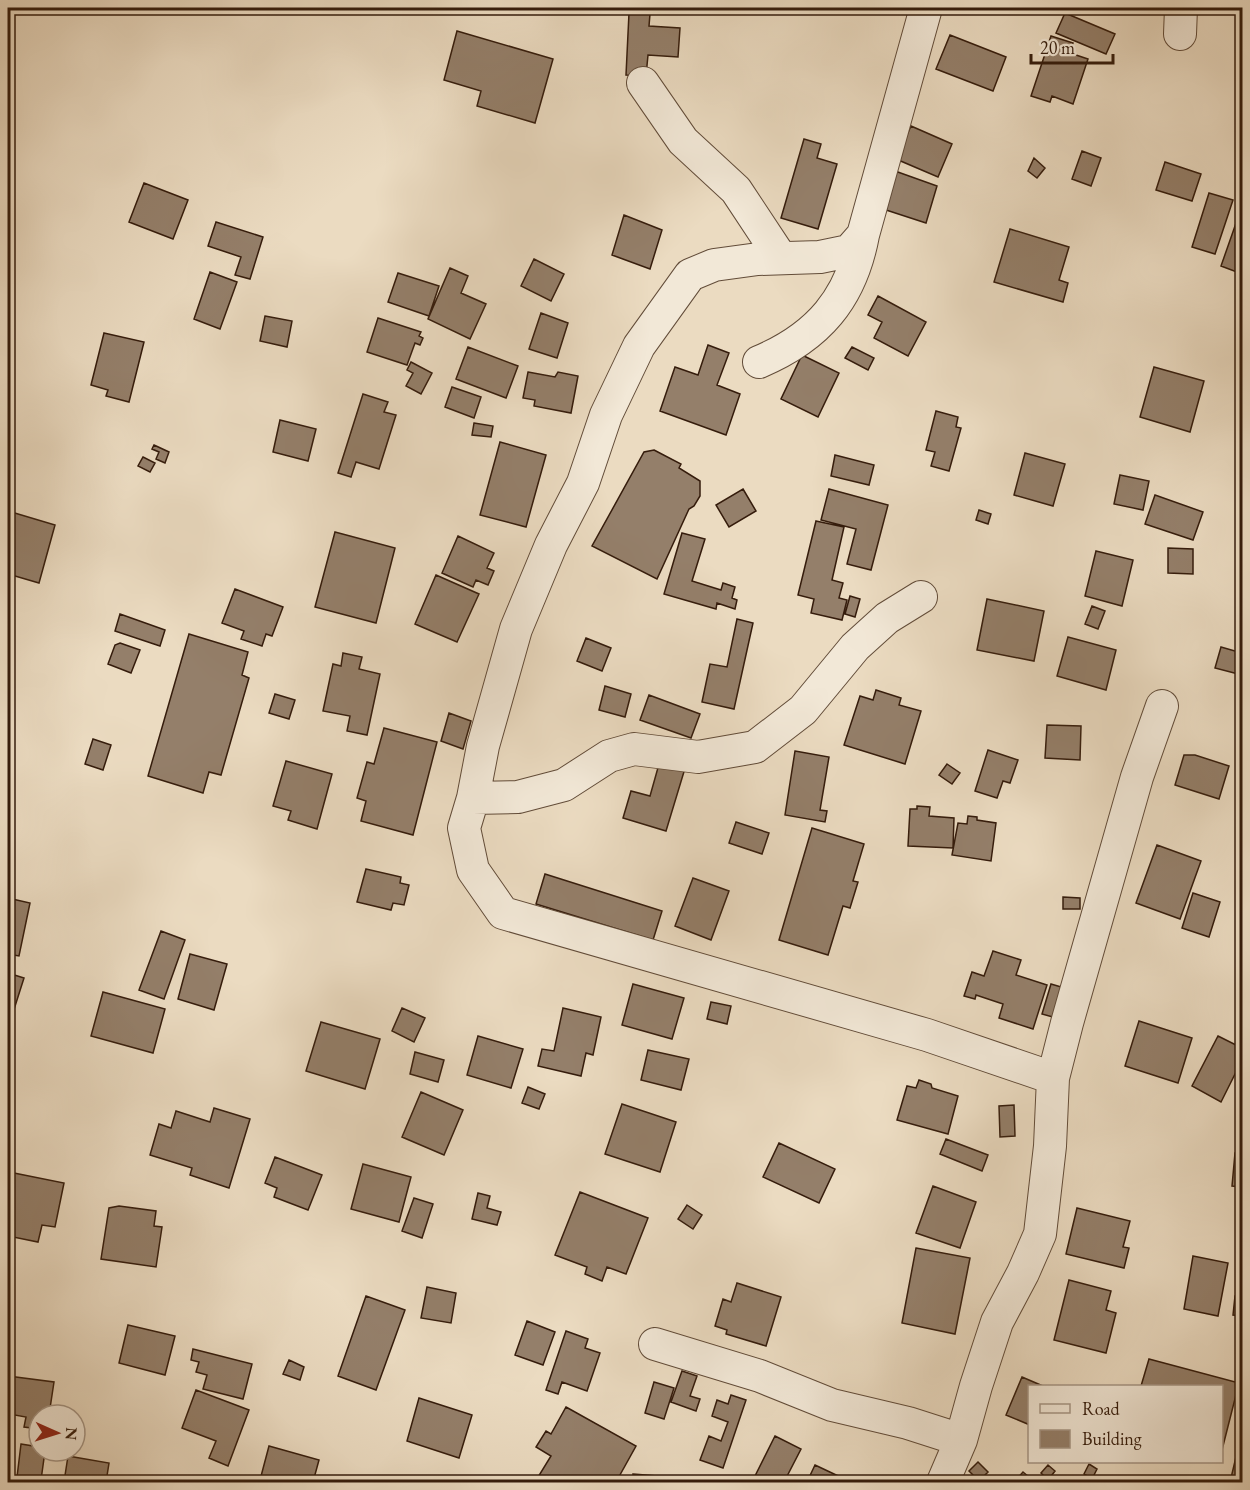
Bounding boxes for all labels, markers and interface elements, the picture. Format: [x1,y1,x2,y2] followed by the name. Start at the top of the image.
[1031,27,1114,65] scale bar
[1040,36,1075,59] text: 20 m
[1028,1385,1223,1463] legend
[1082,1397,1121,1420] text: Road
[27,1403,87,1463] north arrow
[61,1427,82,1441] text: N
[1082,1427,1142,1450] text: Building

